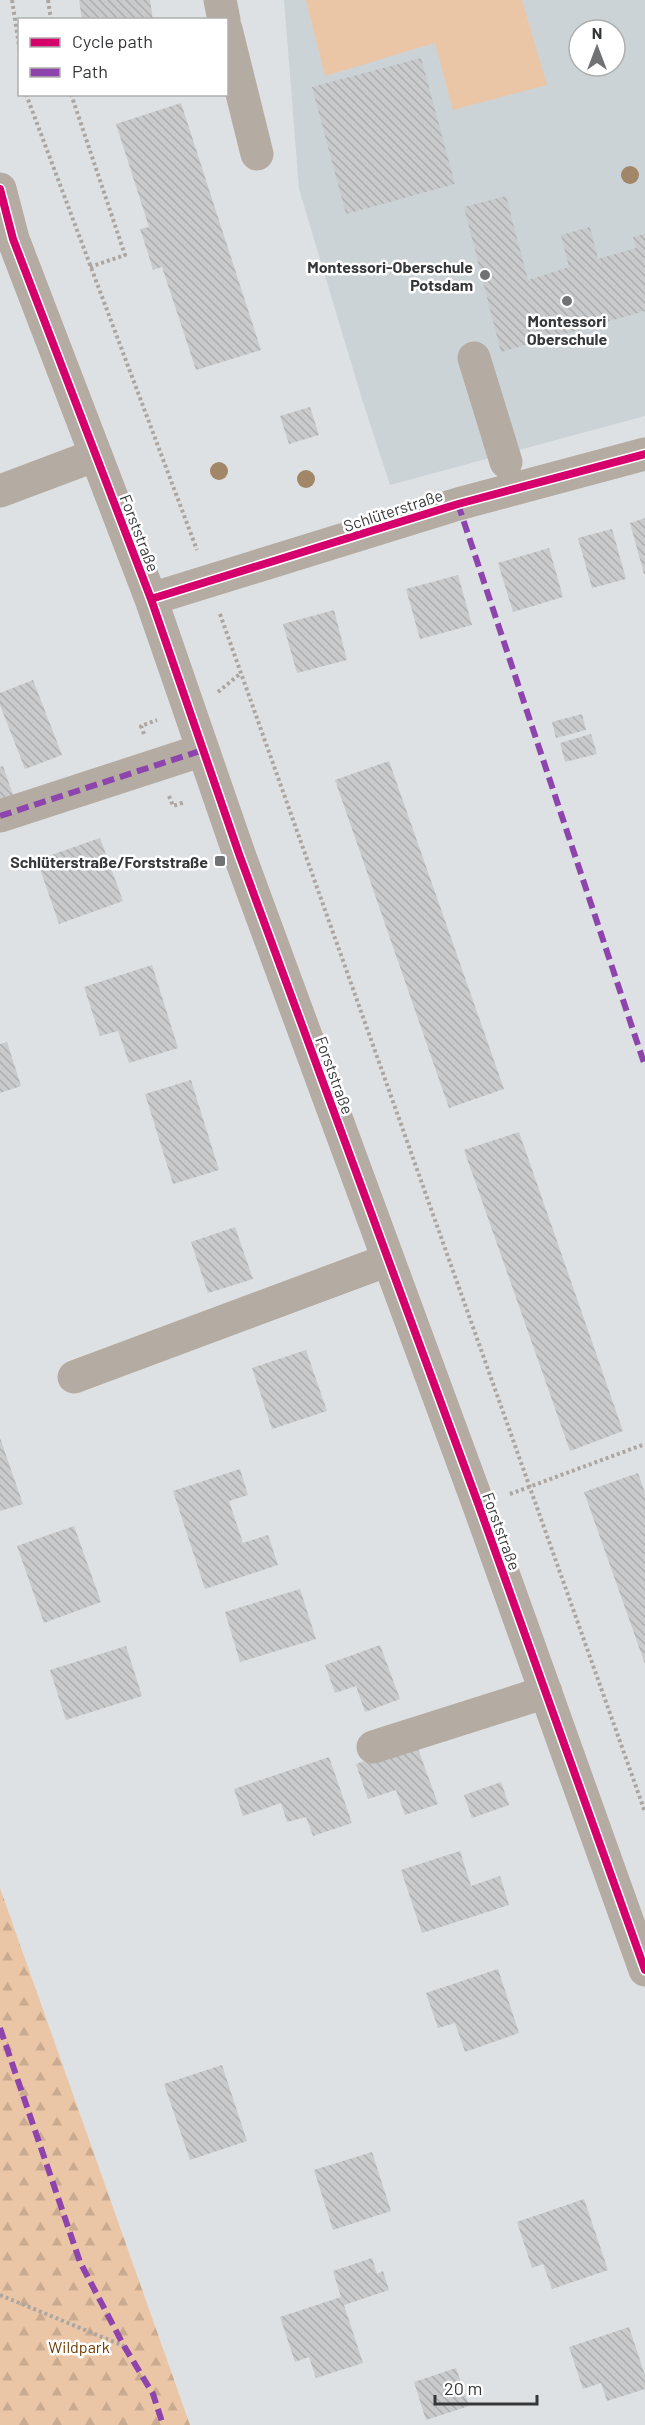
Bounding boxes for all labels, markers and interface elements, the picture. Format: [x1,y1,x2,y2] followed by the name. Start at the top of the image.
[18,18,228,96] legend
[567,18,627,78] north arrow
[592,23,602,42] text: N
[72,30,153,52] text: Cycle path
[72,60,108,82] text: Path
[307,257,473,294] place label: Montessori-Oberschule Potsdam
[478,268,492,282] marker: Montessori-Oberschule Potsdam
[560,294,574,308] marker: Montessori Oberschule
[527,311,607,348] place label: Montessori Oberschule
[341,485,445,535] street label: Schlüterstraße
[117,492,163,574] street label: Forststraße
[10,852,208,871] place label: Schlüterstraße/Forststraße
[213,854,227,868] marker: Schlüterstraße/Forststraße
[312,1034,358,1116] street label: Forststraße
[479,1490,525,1572] street label: Forststraße
[48,2337,110,2356] park label: Wildpark
[435,2368,537,2406] scale bar
[444,2377,482,2399] text: 20 m

